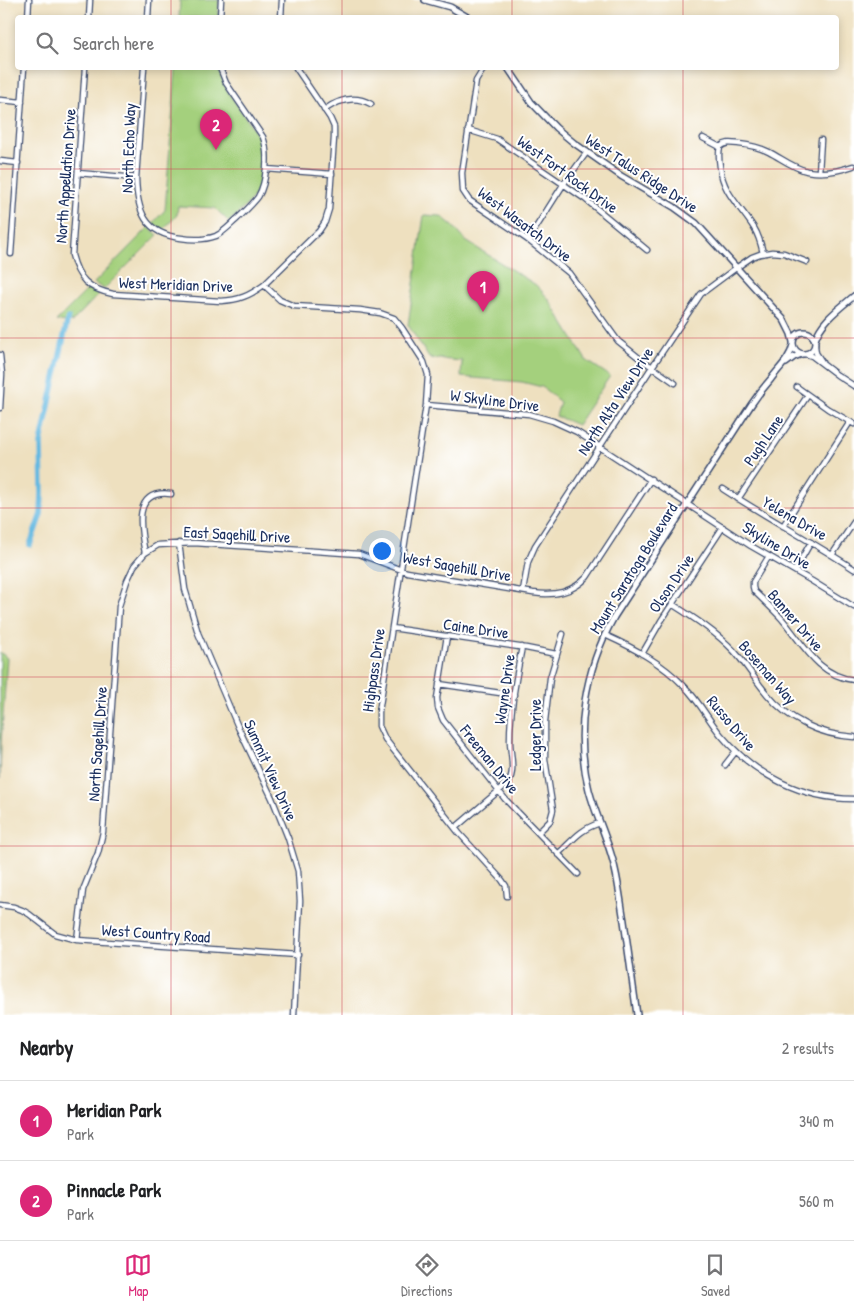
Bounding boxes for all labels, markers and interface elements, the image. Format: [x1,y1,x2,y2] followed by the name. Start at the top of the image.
[15,15,839,70] search box
[33,29,61,57] icon: search
[73,30,154,56] text: Search here
[115,102,141,193] street label: North Echo Way
[49,107,81,244] street label: North Appellation Drive
[200,109,232,150] pin: 2
[581,128,703,218] street label: West Talus Ridge Drive
[513,130,623,218] street label: West Fort Rock Drive
[474,181,577,267] street label: West Wasatch Drive
[118,271,234,297] street label: West Meridian Drive
[467,271,499,312] pin: 1
[572,342,659,459] street label: North Alta View Drive
[449,384,541,416] street label: W Skyline Drive
[738,410,789,470] street label: Pugh Lane
[759,491,832,546] street label: Yelena Drive
[584,498,682,638] street label: Mount Saratoga Boulevard
[739,516,816,574] street label: Skyline Drive
[183,520,292,548] street label: East Sagehill Drive
[369,538,395,564] your location
[401,546,514,586] street label: West Sagehill Drive
[643,549,699,617] street label: Olson Drive
[763,584,829,656] street label: Banner Drive
[442,613,511,644] street label: Caine Drive
[356,626,390,713] street label: Highpass Drive
[734,635,802,709] street label: Boseman Way
[488,652,520,725] street label: Wayne Drive
[82,685,112,802] street label: North Sagehill Drive
[702,691,762,756] street label: Russo Drive
[524,698,546,771] street label: Ledger Drive
[239,716,303,825] street label: Summit View Drive
[455,719,525,799] street label: Freeman Drive
[101,918,211,948] street label: West Country Road
[20,1033,73,1062] text: Nearby
[782,1037,834,1059] text: 2 results
[67,1097,161,1123] text: Meridian Park
[33,1110,39,1132] text: 1
[799,1110,834,1132] text: 340 m
[67,1123,94,1145] text: Park
[67,1177,161,1203] text: Pinnacle Park
[32,1190,40,1212] text: 2
[799,1190,834,1212] text: 560 m
[67,1203,94,1225] text: Park
[124,1251,152,1300] tab: Map
[401,1251,452,1300] tab: Directions
[701,1251,730,1300] tab: Saved

